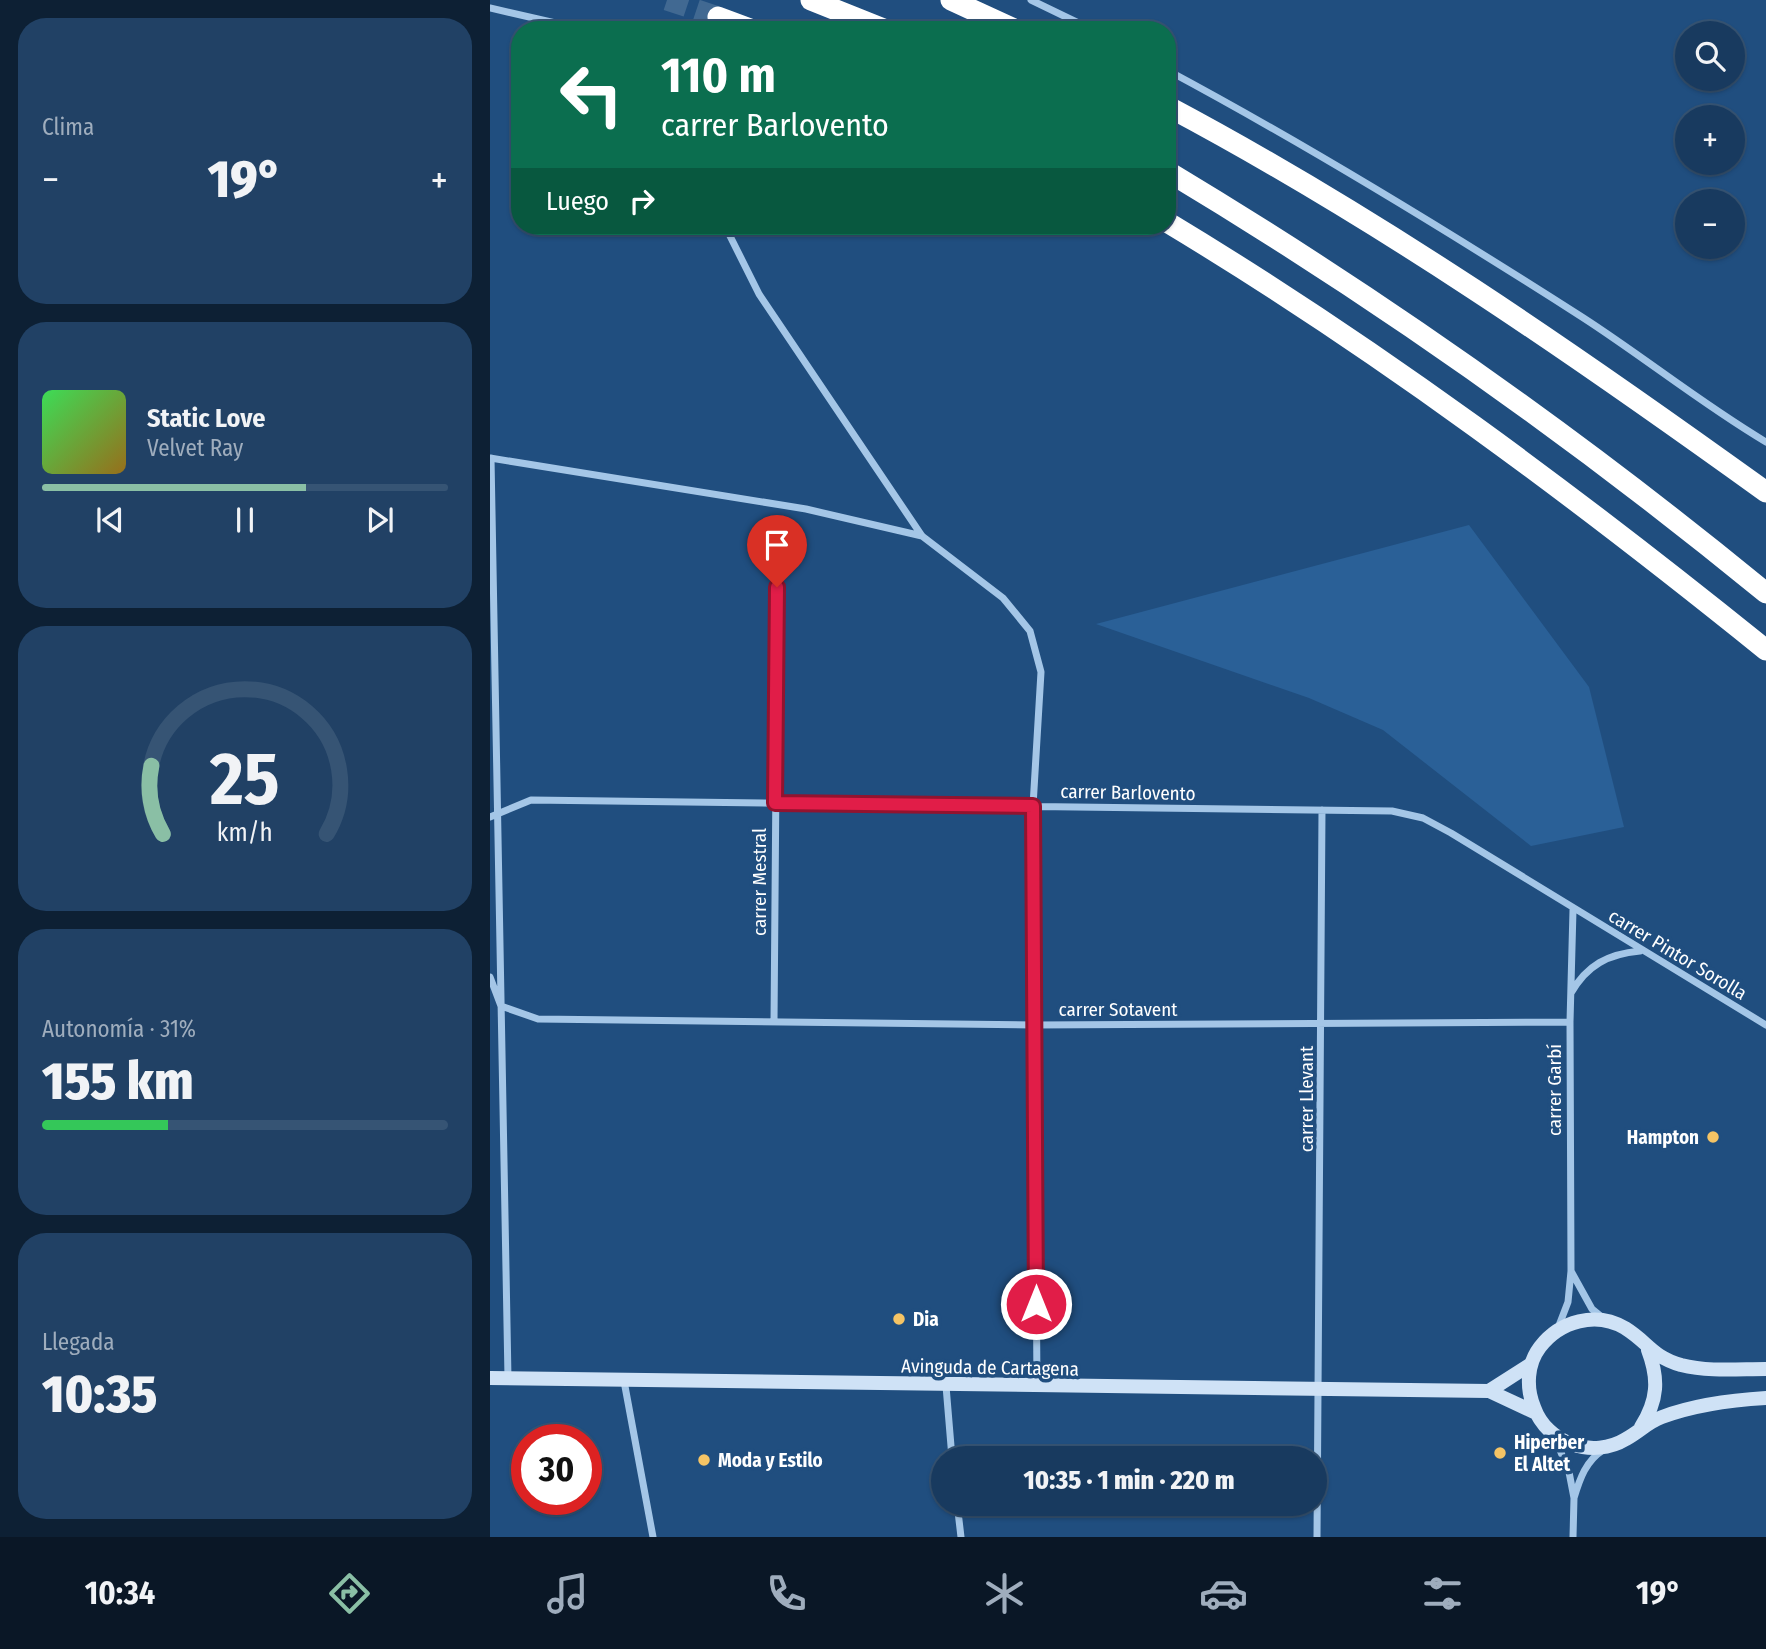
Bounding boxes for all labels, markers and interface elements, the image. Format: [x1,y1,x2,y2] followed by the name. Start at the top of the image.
[1675,21,1745,259] map controls
[1675,21,1745,91] button: search
[661,46,776,105] text: 110 m
[546,49,637,140] icon: left
[1675,105,1745,175] button: +
[661,106,889,144] text: carrer Barlovento
[42,113,94,141] text: Clima
[208,148,282,211] text: 19°
[42,157,59,203] text: −
[431,157,448,203] text: +
[623,182,661,220] icon: right
[546,186,609,217] text: Luego
[1675,189,1745,259] button: −
[147,403,265,434] text: Static Love
[147,434,243,462] text: Velvet Ray
[91,501,129,539] icon: previous
[226,501,264,539] icon: pause
[361,501,399,539] icon: next
[747,515,807,587] pin
[758,526,796,564] icon: arrive
[209,737,280,824] text: 25
[1060,780,1196,805] street label: carrer Barlovento
[217,818,273,848] text: km/h
[748,828,771,936] street label: carrer Mestral
[1605,904,1751,1005] street label: carrer Pintor Sorolla
[1059,998,1178,1021] street label: carrer Sotavent
[42,1015,196,1043] text: Autonomía · 31%
[1543,1044,1566,1136] street label: carrer Garbí
[1295,1045,1318,1152] street label: carrer Llevant
[42,1050,193,1113] text: 155 km
[1627,1126,1699,1149] place label: Hampton
[1705,1129,1721,1145] marker: Hampton
[999,1267,1073,1341] position arrow
[913,1308,939,1331] place label: Dia
[891,1311,907,1327] marker: Dia
[42,1328,114,1356] text: Llegada
[901,1354,1079,1381] street label: Avinguda de Cartagena
[42,1363,157,1426] text: 10:35
[511,1424,602,1515] speed limit sign: 30
[1514,1431,1585,1476] place label: Hiperber El Altet
[1492,1445,1508,1461] marker: Hiperber El Altet
[718,1449,823,1472] place label: Moda y Estilo
[696,1452,712,1468] marker: Moda y Estilo
[1024,1465,1234,1496] text: 10:35 · 1 min · 220 m
[325,1569,374,1618] icon: directions
[543,1569,592,1618] icon: music
[762,1569,811,1618] icon: phone
[980,1569,1029,1618] icon: climate
[1199,1569,1248,1618] icon: car
[1418,1569,1467,1618] icon: filters
[85,1574,155,1612] text: 10:34
[1636,1574,1681,1612] text: 19°

